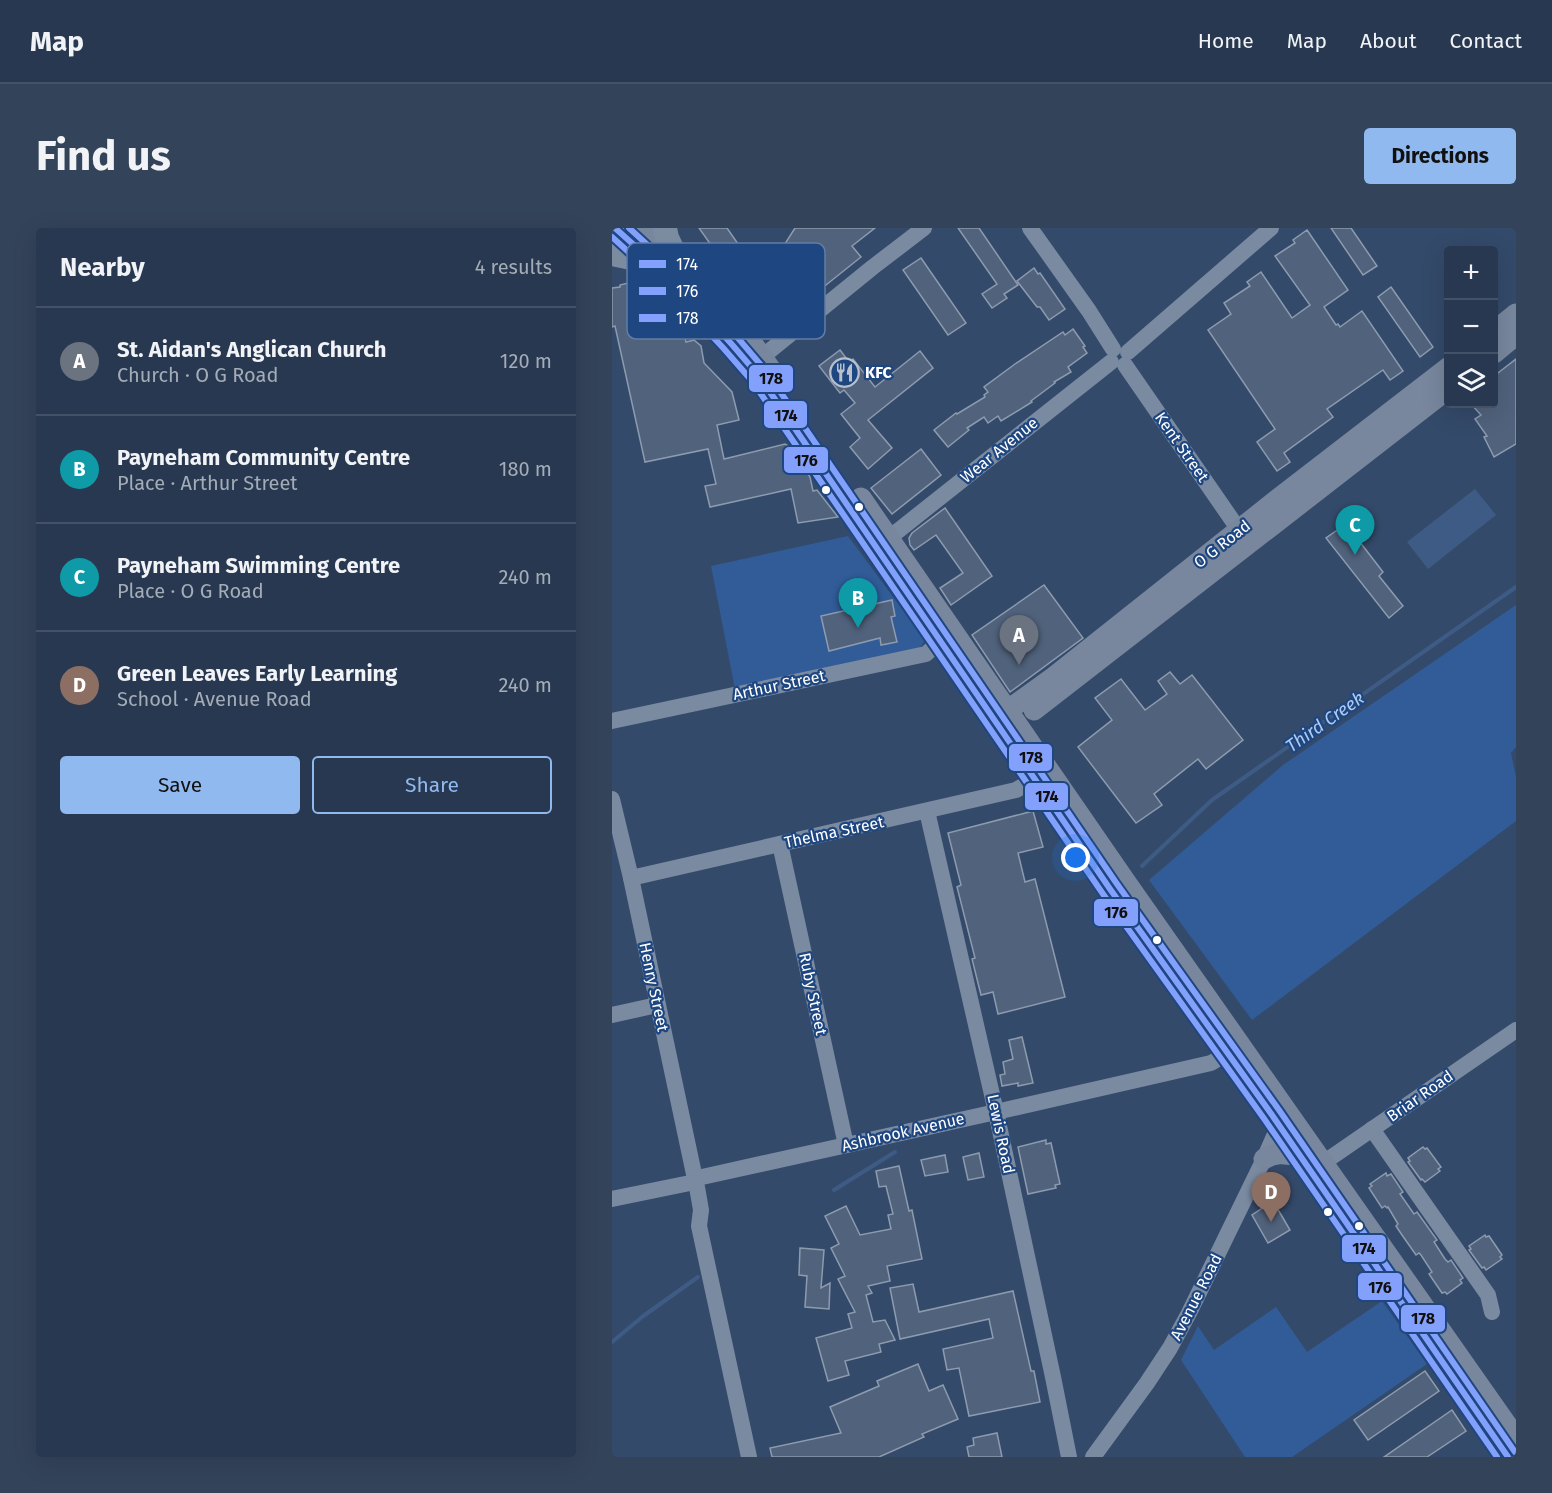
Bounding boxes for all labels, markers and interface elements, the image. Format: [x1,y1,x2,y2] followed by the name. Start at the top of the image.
[30,25,84,58] text: Map
[1198,28,1254,54] text: Home
[1287,28,1327,54] text: Map
[1360,28,1417,54] text: About
[1450,28,1522,54] text: Contact
[1364,128,1516,184] button: Directions
[36,131,171,181] text: Find us
[627,243,825,339] legend
[1444,246,1498,408] map controls
[1444,246,1498,300] button: +
[60,252,145,283] text: Nearby
[475,255,552,279] text: 4 results
[676,255,698,274] text: 174
[676,282,698,301] text: 176
[1444,300,1498,354] button: −
[676,309,699,328] text: 178
[117,336,386,363] text: St. Aidan's Anglican Church
[74,349,85,373] text: A
[500,349,552,373] text: 120 m
[1444,354,1498,408] button: layers
[828,356,860,388] restaurant icon: KFC
[117,363,278,387] text: Church · O G Road
[865,363,893,382] place label: KFC
[748,364,794,393] line badge: 178
[759,369,783,388] text: 178
[763,400,808,429] line badge: 174
[774,406,798,425] text: 174
[1151,408,1213,486] street label: Kent Street
[957,413,1041,487] street label: Wear Avenue
[117,444,410,471] text: Payneham Community Centre
[783,446,829,474] line badge: 176
[794,451,818,470] text: 176
[73,457,86,481] text: B
[499,457,552,481] text: 180 m
[117,471,298,495] text: Place · Arthur Street
[820,484,832,496] unlabelled marker
[853,501,865,513] unlabelled marker
[1336,506,1374,555] pin: C
[1190,516,1254,572] street label: O G Road
[117,552,400,579] text: Payneham Swimming Centre
[74,565,85,589] text: C
[498,565,552,589] text: 240 m
[838,578,878,628] pin: B
[117,579,264,603] text: Place · O G Road
[1000,616,1038,665] pin: A
[117,660,397,687] text: Green Leaves Early Learning
[731,666,827,704] street label: Arthur Street
[73,673,86,697] text: D
[498,673,552,697] text: 240 m
[117,687,312,711] text: School · Avenue Road
[1282,687,1369,757] water label: Third Creek
[1008,743,1053,772] line badge: 178
[1019,748,1043,767] text: 178
[60,756,300,814] button: Save
[312,756,552,814] button: Share
[1024,782,1069,811] line badge: 174
[1035,787,1059,806] text: 174
[783,812,886,852] street label: Thelma Street
[1061,843,1090,872] your location
[1093,898,1139,927] line badge: 176
[1104,903,1128,922] text: 176
[1151,934,1163,946] unlabelled marker
[635,941,673,1034] street label: Henry Street
[795,951,831,1037] street label: Ruby Street
[1383,1066,1457,1126] street label: Briar Road
[983,1092,1019,1176] street label: Lewis Road
[840,1109,966,1155] street label: Ashbrook Avenue
[1252,1172,1290,1222] pin: D
[1322,1206,1334,1218] unlabelled marker
[1353,1220,1365,1232] unlabelled marker
[1341,1234,1387,1263] line badge: 174
[1352,1239,1376,1258] text: 174
[1166,1251,1226,1343] street label: Avenue Road
[1357,1272,1403,1301] line badge: 176
[1368,1278,1392,1297] text: 176
[1400,1304,1446,1333] line badge: 178
[1411,1309,1435,1328] text: 178

